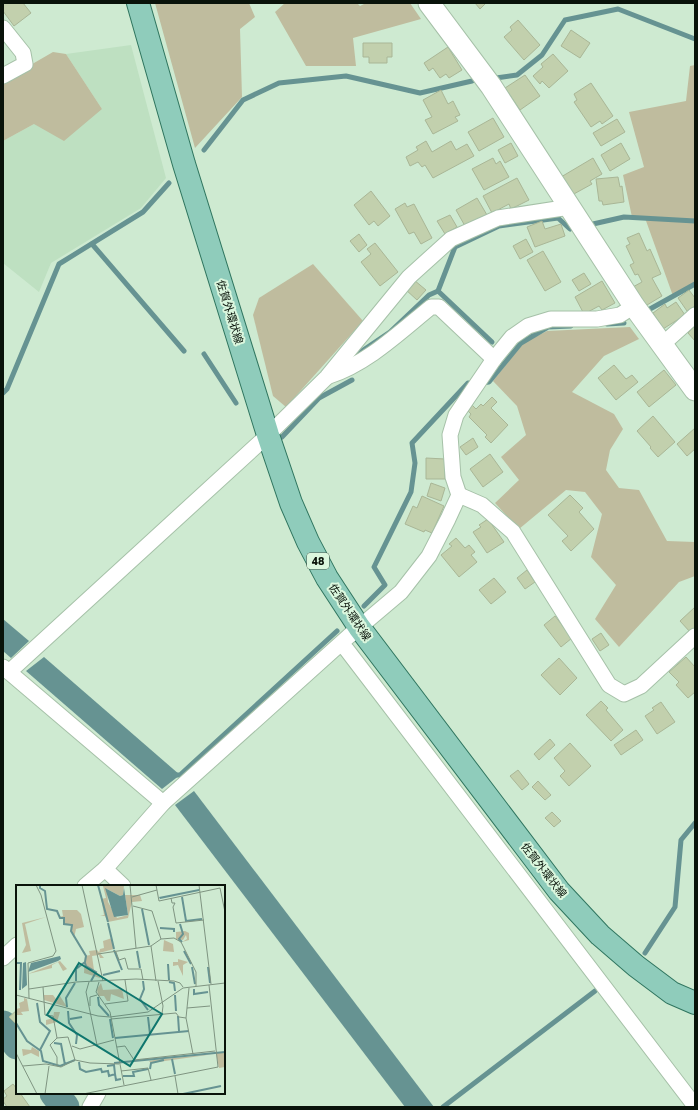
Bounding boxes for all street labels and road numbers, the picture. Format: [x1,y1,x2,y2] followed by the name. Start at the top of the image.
[215,278,246,345] street label: 佐賀外環状線
[307,553,329,569] road number: 48
[327,581,374,643] street label: 佐賀外環状線
[519,840,570,900] street label: 佐賀外環状線

